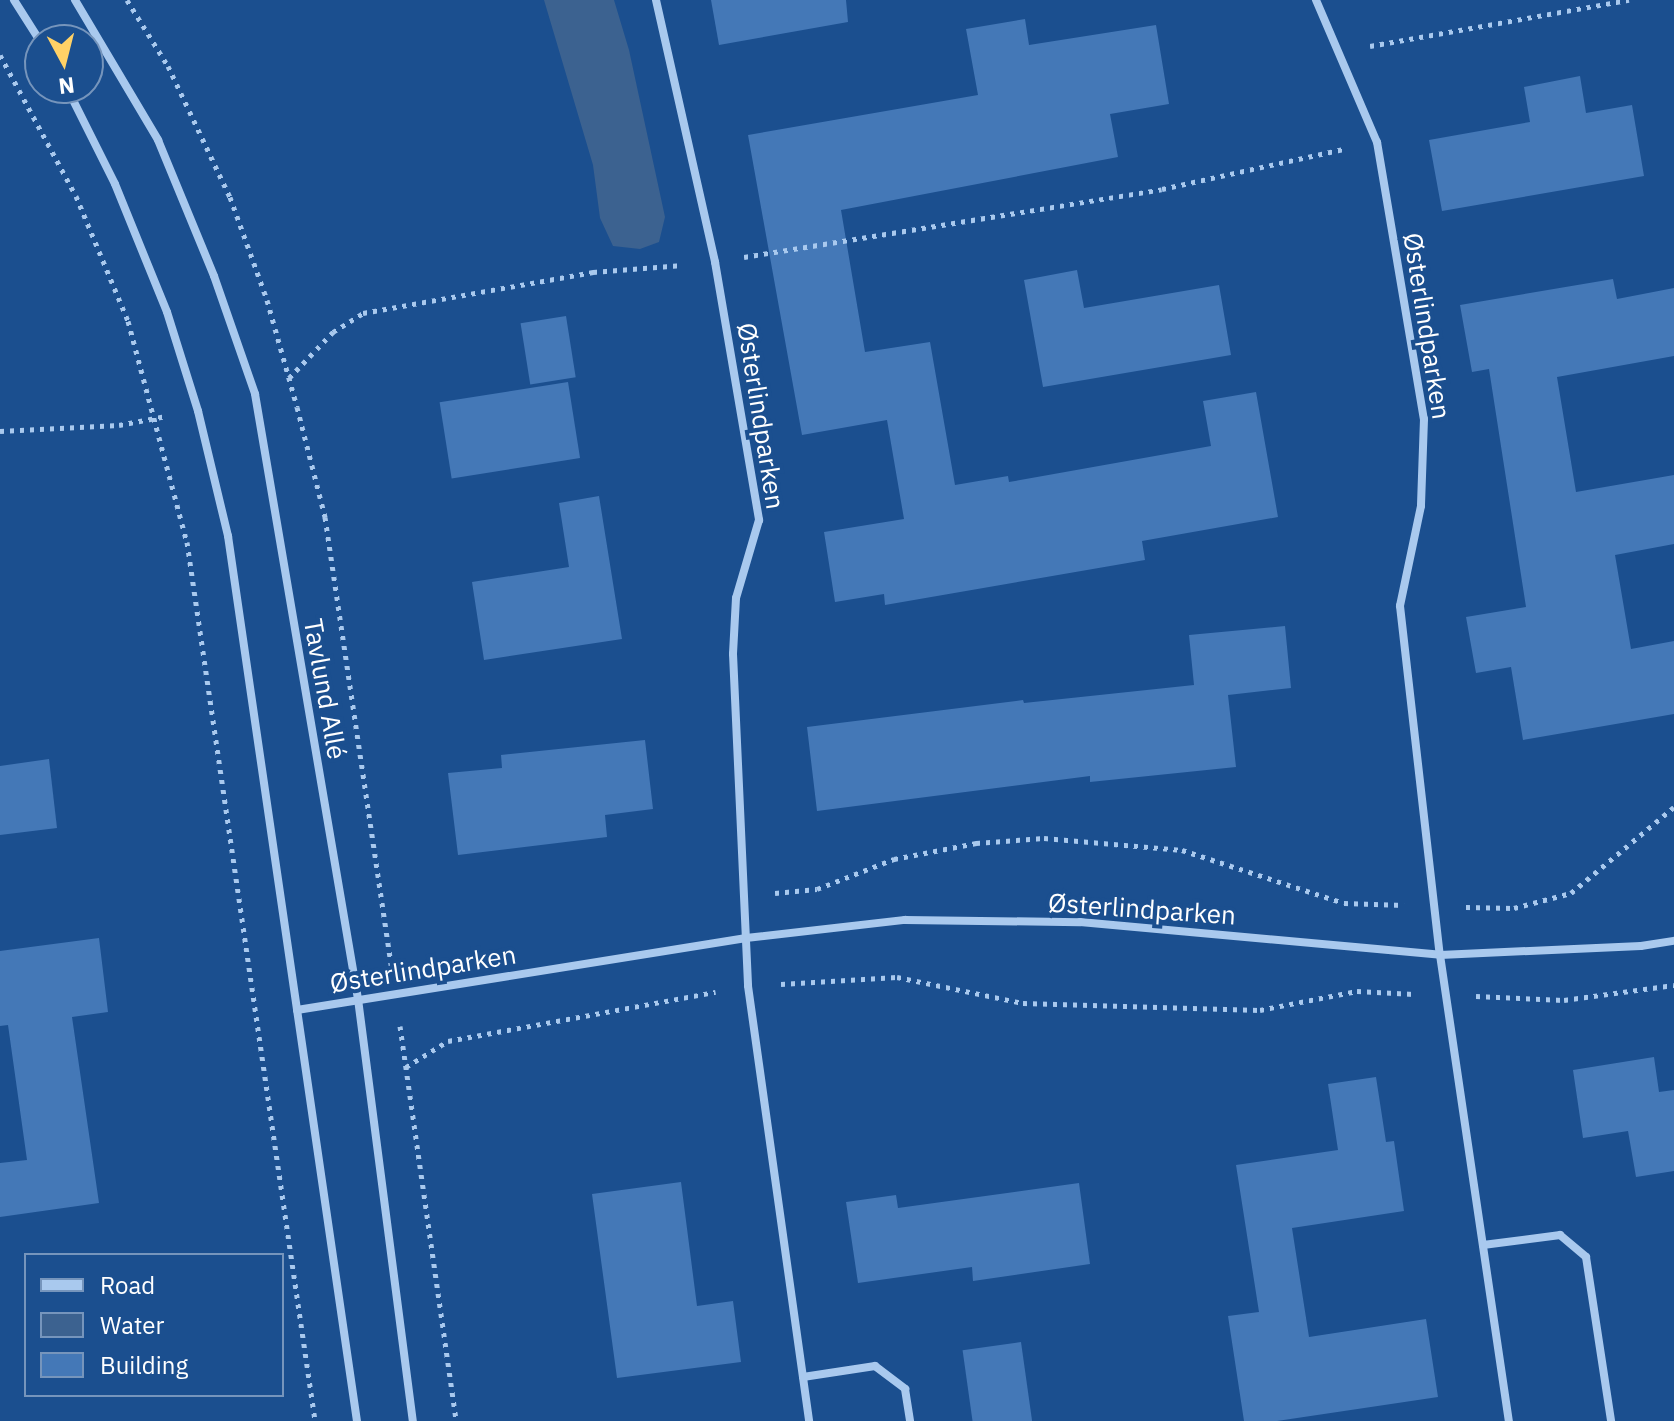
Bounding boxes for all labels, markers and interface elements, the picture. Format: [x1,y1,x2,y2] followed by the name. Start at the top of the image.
[24,24,104,104] north arrow
[57,71,76,102] text: N
[1397,231,1457,421] street label: Østerlindparken
[731,321,791,511] street label: Østerlindparken
[297,616,353,762] street label: Tavlund Allé
[1047,887,1237,931] street label: Østerlindparken
[328,939,518,999] street label: Østerlindparken
[24,1253,284,1397] legend
[100,1269,155,1301] text: Road
[100,1309,164,1341] text: Water
[100,1349,188,1381] text: Building

